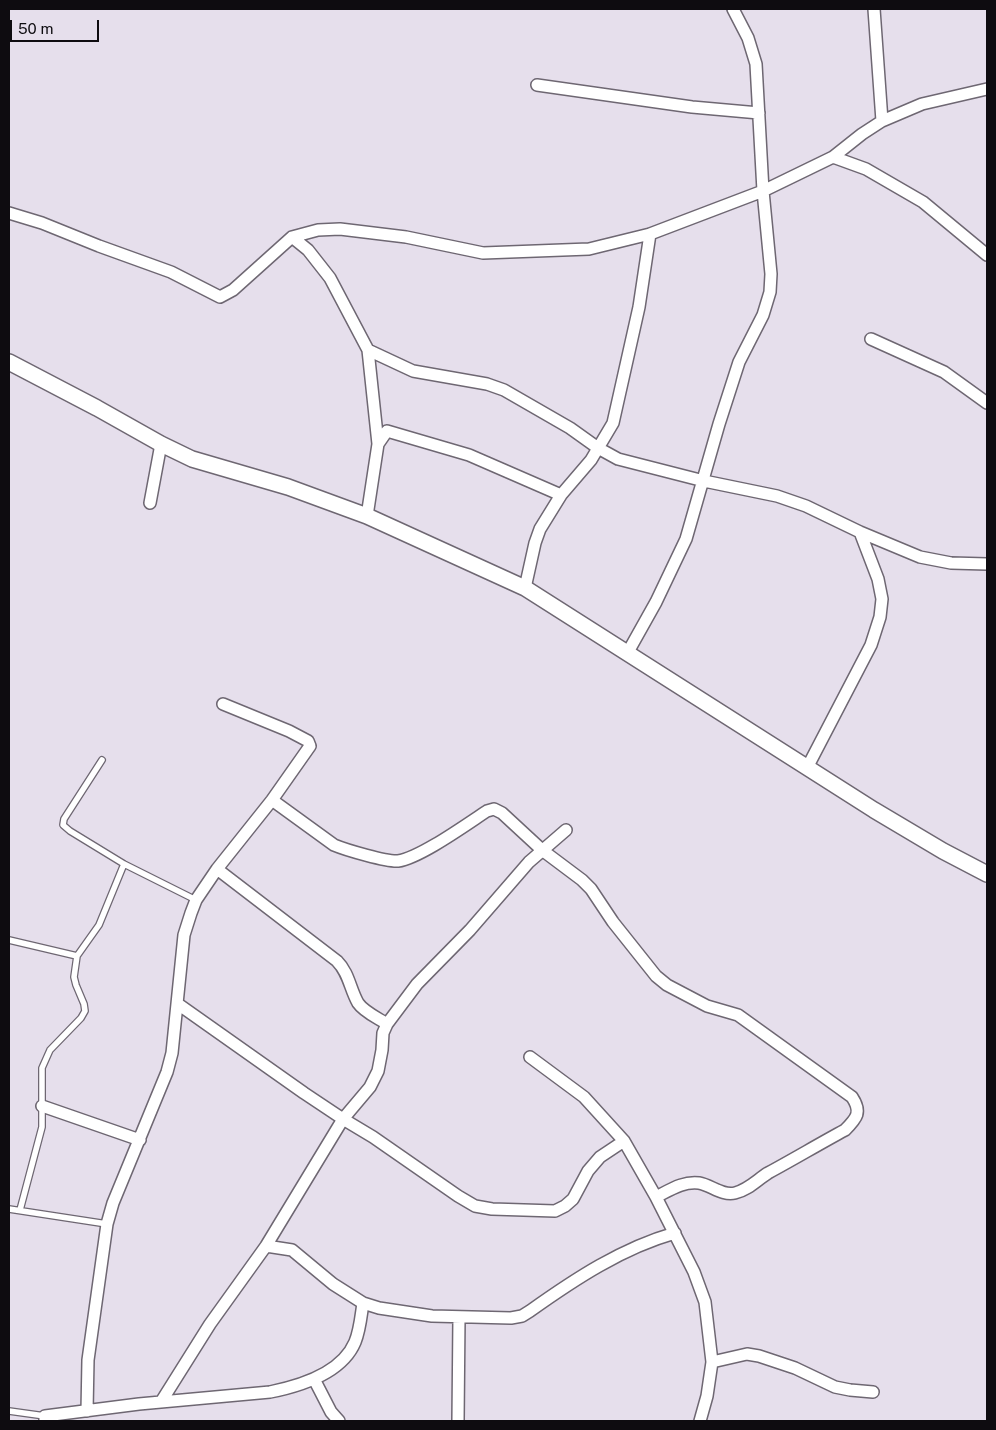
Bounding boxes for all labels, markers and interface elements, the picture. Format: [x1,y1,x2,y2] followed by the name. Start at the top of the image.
[12,10,101,42] scale bar
[18,20,53,37] text: 50 m

